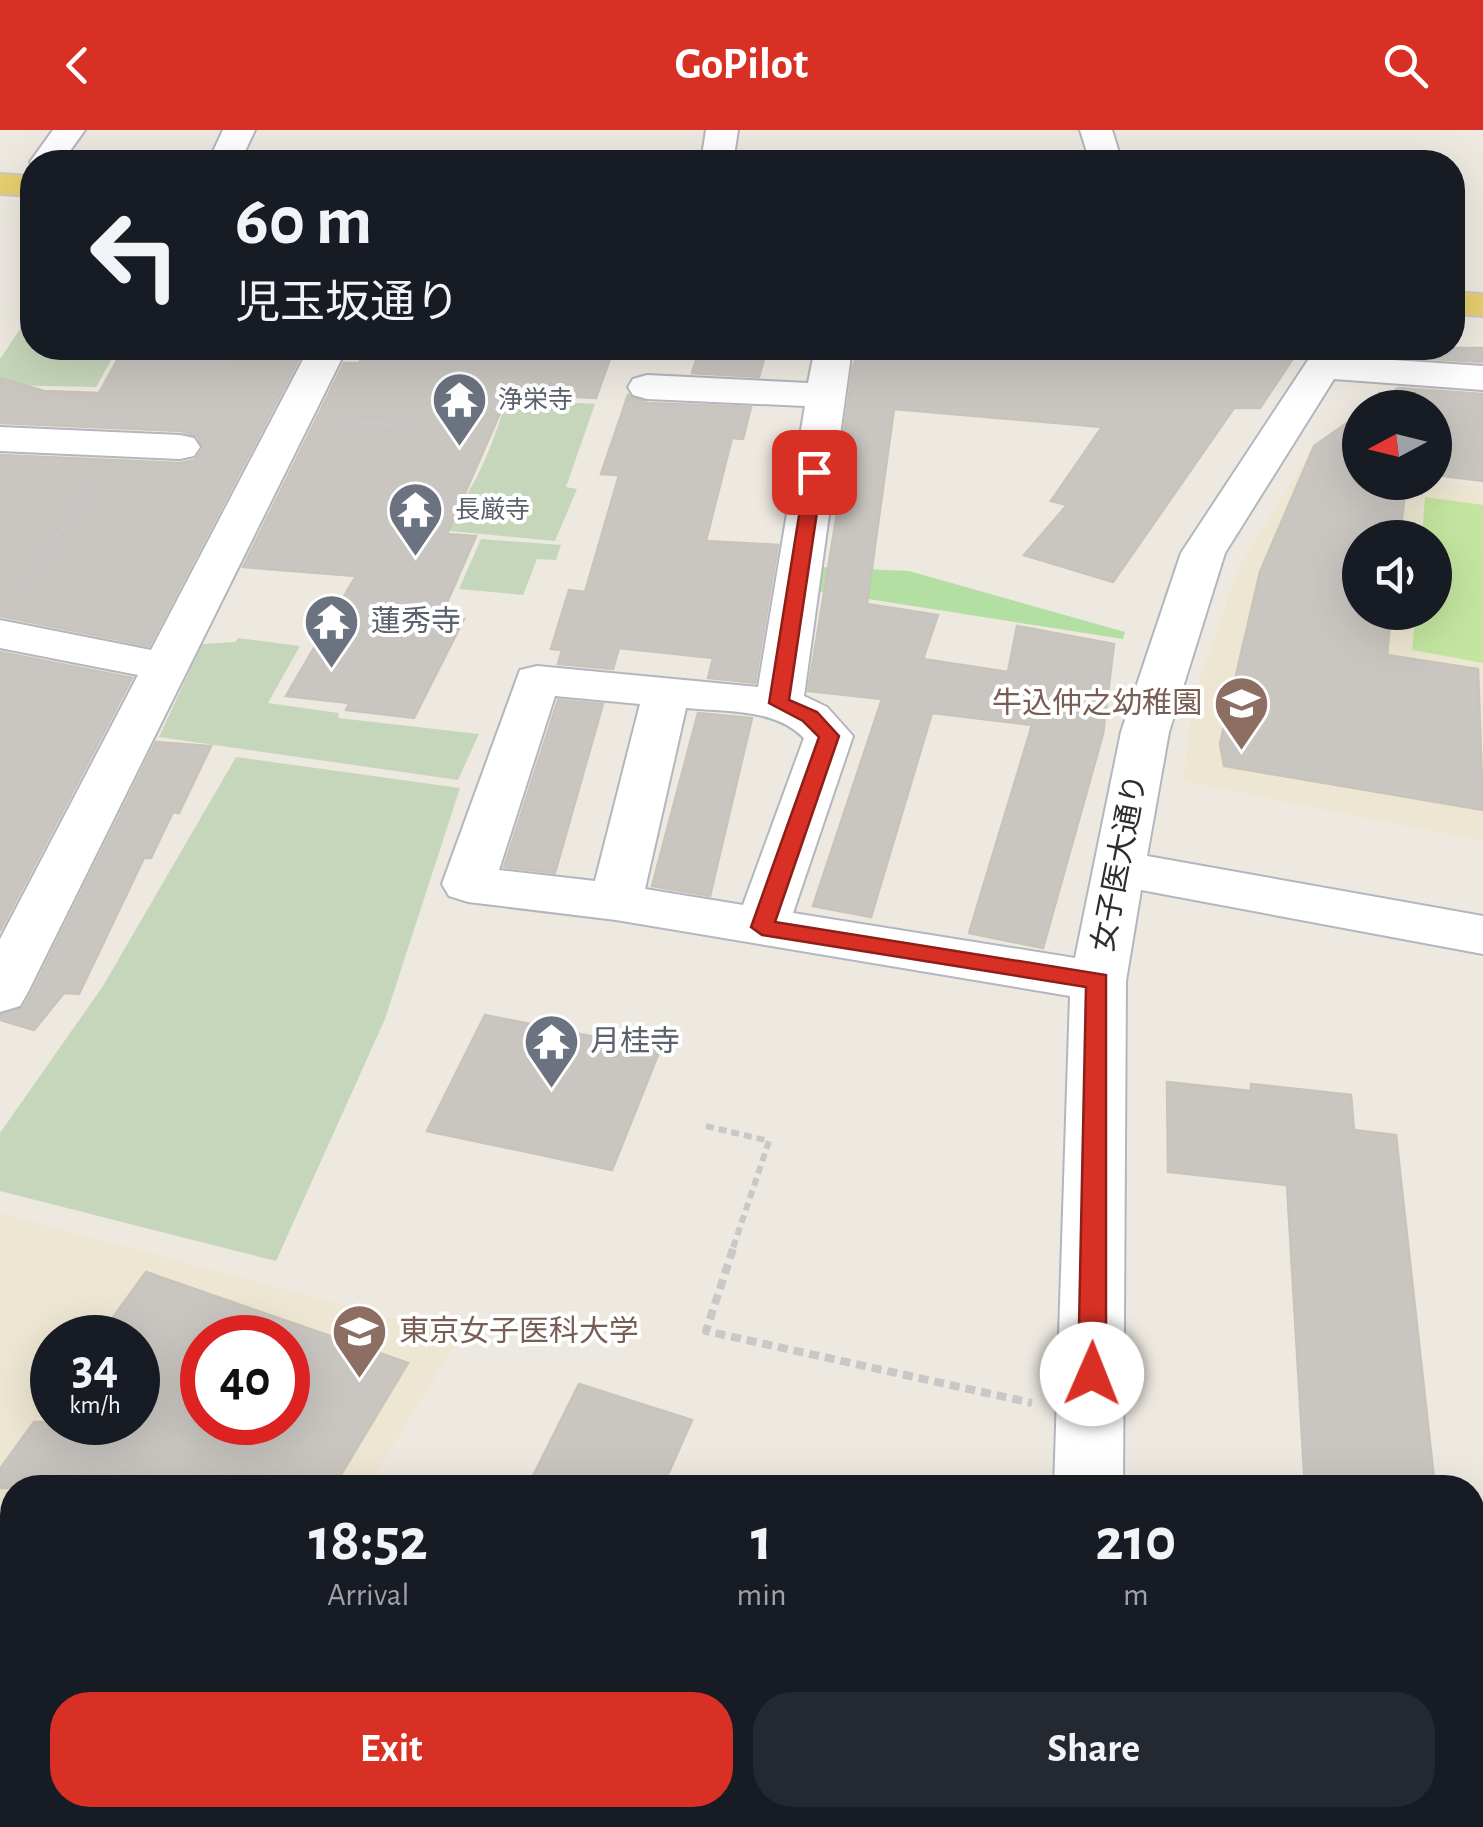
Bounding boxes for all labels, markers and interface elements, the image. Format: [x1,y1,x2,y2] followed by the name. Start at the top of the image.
[50,38,105,93] icon: back
[1378,38,1433,93] icon: search
[675,42,808,87] text: GoPilot
[235,187,372,257] text: 60 m
[70,190,200,320] icon: left
[235,281,460,326] text: 児玉坂通り
[429,369,489,448] temple icon: 浄栄寺
[498,386,573,413] place label: 浄栄寺
[1342,390,1452,500] north arrow
[1342,390,1452,630] map controls
[772,430,857,515] pin
[787,445,842,500] icon: arrive
[386,479,446,558] temple icon: 長厳寺
[455,496,530,523] place label: 長厳寺
[1342,520,1452,630] button: sound
[302,591,362,670] temple icon: 蓮秀寺
[371,605,461,637] place label: 蓮秀寺
[1211,673,1271,752] school or university icon: 牛込仲之幼稚園
[992,687,1202,719] place label: 牛込仲之幼稚園
[1086,772,1152,954] street label: 女子医大通り
[521,1011,581,1090] temple icon: 月桂寺
[590,1025,680,1057] place label: 月桂寺
[330,1301,390,1380] school or university icon: 東京女子医科大学
[180,1315,310,1445] speed limit sign: 40
[399,1315,639,1347] place label: 東京女子医科大学
[1040,1322,1144,1426] position arrow
[72,1343,118,1393] text: 34
[69,1393,121,1418] text: km/h
[309,1511,428,1571] text: 18:52
[751,1511,772,1571] text: 1
[1095,1511,1176,1571] text: 210
[327,1579,409,1611] text: Arrival
[737,1579,786,1611] text: min
[1123,1579,1148,1611] text: m
[50,1692,733,1807] button: Exit
[753,1692,1435,1807] button: Share

